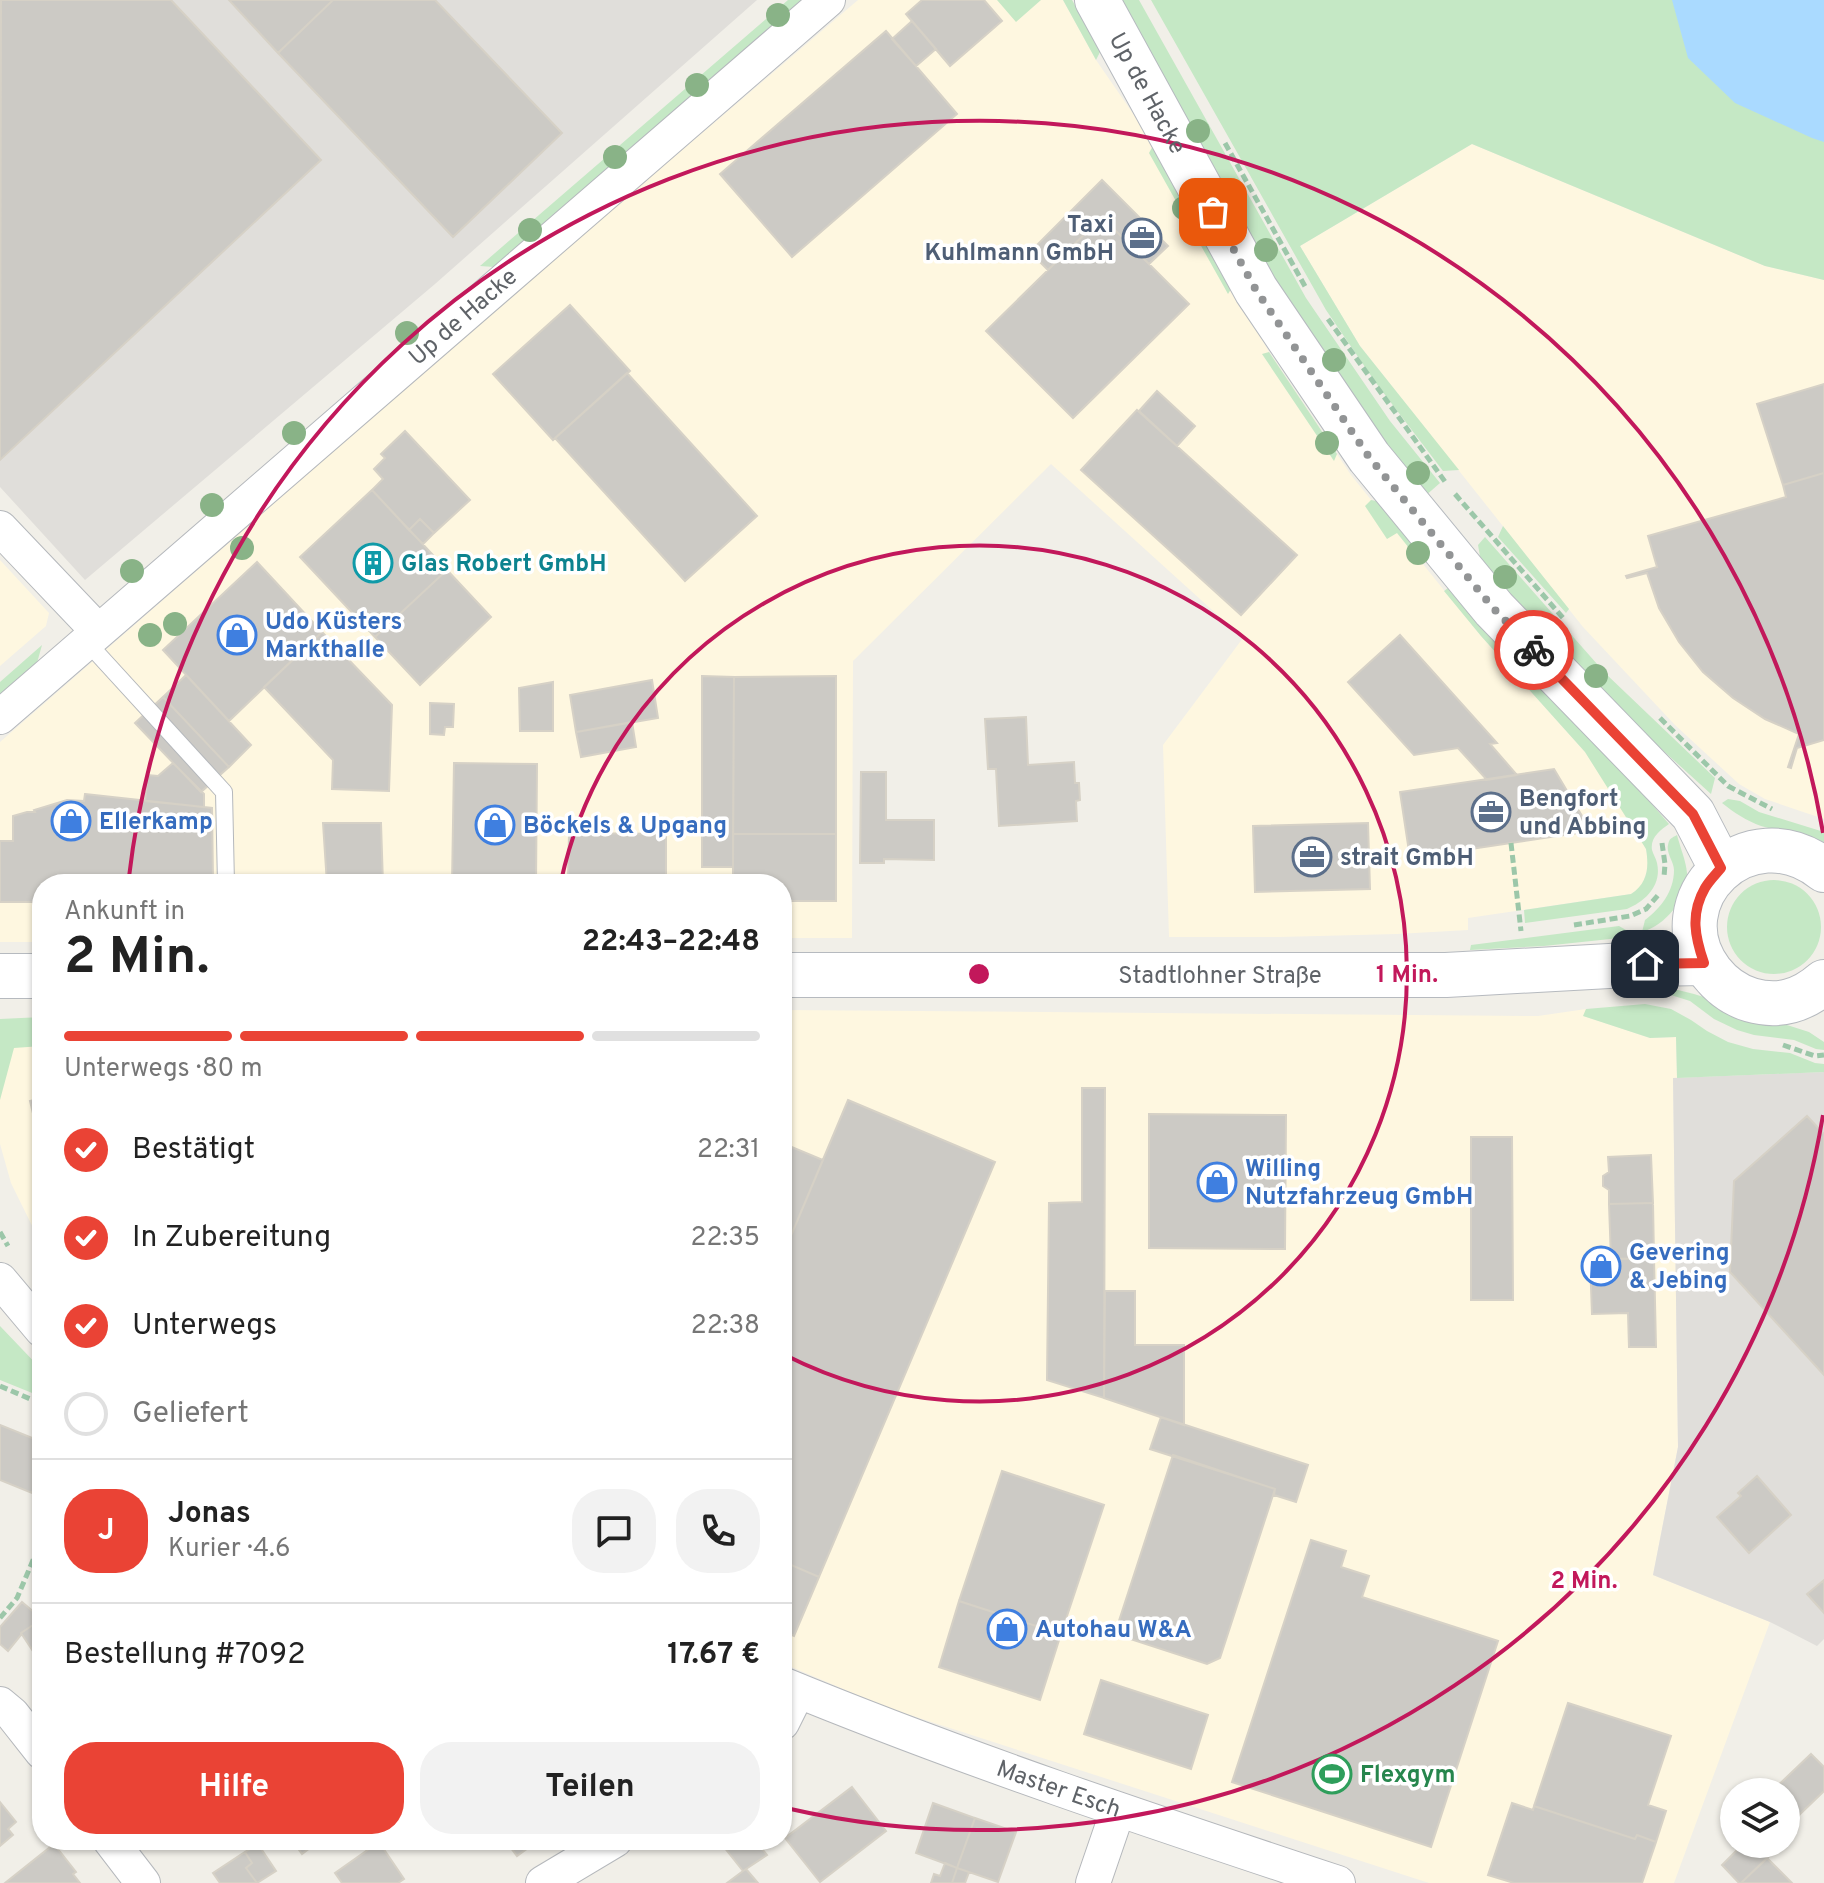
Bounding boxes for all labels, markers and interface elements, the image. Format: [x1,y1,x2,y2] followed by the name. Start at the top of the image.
[1101,28,1192,160] street label: Up de Hacke
[1179,178,1247,246] pin
[1191,190,1235,234] icon: bag
[925,211,1114,269] place label: Taxi Kuhlmann GmbH
[1121,217,1163,259] office icon: Taxi Kuhlmann GmbH
[404,263,524,373] street label: Up de Hacke
[352,542,394,584] building icon: Glas Robert GmbH
[401,550,606,580] place label: Glas Robert GmbH
[265,608,402,666] place label: Udo Küsters Markthalle
[1494,610,1574,690] courier
[216,614,258,656] shop icon: Udo Küsters Markthalle
[1512,628,1556,672] icon: bike
[1519,785,1646,843] place label: Bengfort und Abbing
[1470,791,1512,833] office icon: Bengfort und Abbing
[50,800,92,842] shop icon: Ellerkamp
[474,804,516,846] shop icon: Böckels & Upgang
[99,808,213,838] place label: Ellerkamp
[523,812,727,842] place label: Böckels & Upgang
[1291,836,1333,878] office icon: strait GmbH
[1340,844,1474,874] place label: strait GmbH
[64,896,185,929] text: Ankunft in
[582,924,760,961] text: 22:43–22:48
[64,926,209,992] text: 2 Min.
[1611,930,1679,998] pin
[1623,942,1667,986] icon: home
[965,960,993,988] centre of rings
[1376,961,1438,991] text: 1 Min.
[1118,962,1322,992] street label: Stadtlohner Straße
[64,1053,262,1086] text: Unterwegs · 80 m
[64,1128,108,1172] icon: check
[132,1132,255,1169] text: Bestätigt
[697,1134,760,1167] text: 22:31
[1245,1155,1473,1213] place label: Willing Nutzfahrzeug GmbH
[1196,1161,1238,1203] shop icon: Willing Nutzfahrzeug GmbH
[64,1216,108,1260] icon: check
[132,1220,331,1257] text: In Zubereitung
[691,1222,760,1255] text: 22:35
[1629,1239,1730,1297] place label: Gevering & Jebing
[1580,1245,1622,1287] shop icon: Gevering & Jebing
[64,1304,108,1348] icon: check
[132,1308,277,1345] text: Unterwegs
[691,1310,760,1343] text: 22:38
[132,1396,249,1433] text: Geliefert
[572,1489,656,1573] button: chat
[676,1489,760,1573] button: phone
[168,1496,251,1533] text: Jonas
[98,1513,114,1550] text: J
[168,1533,291,1566] text: Kurier · 4.6
[1550,1567,1618,1597] text: 2 Min.
[986,1608,1028,1650] shop icon: Autohau W&A
[1035,1616,1192,1646] place label: Autohau W&A
[64,1637,306,1674] text: Bestellung #7092
[667,1637,760,1674] text: 17.67 €
[64,1742,404,1834] button: Hilfe
[420,1742,760,1834] button: Teilen
[1311,1753,1353,1795] sports icon: Flexgym
[992,1755,1124,1826] street label: Master Esch
[1360,1761,1456,1791] place label: Flexgym
[1720,1778,1800,1858] map controls
[1720,1778,1800,1858] button: layers

